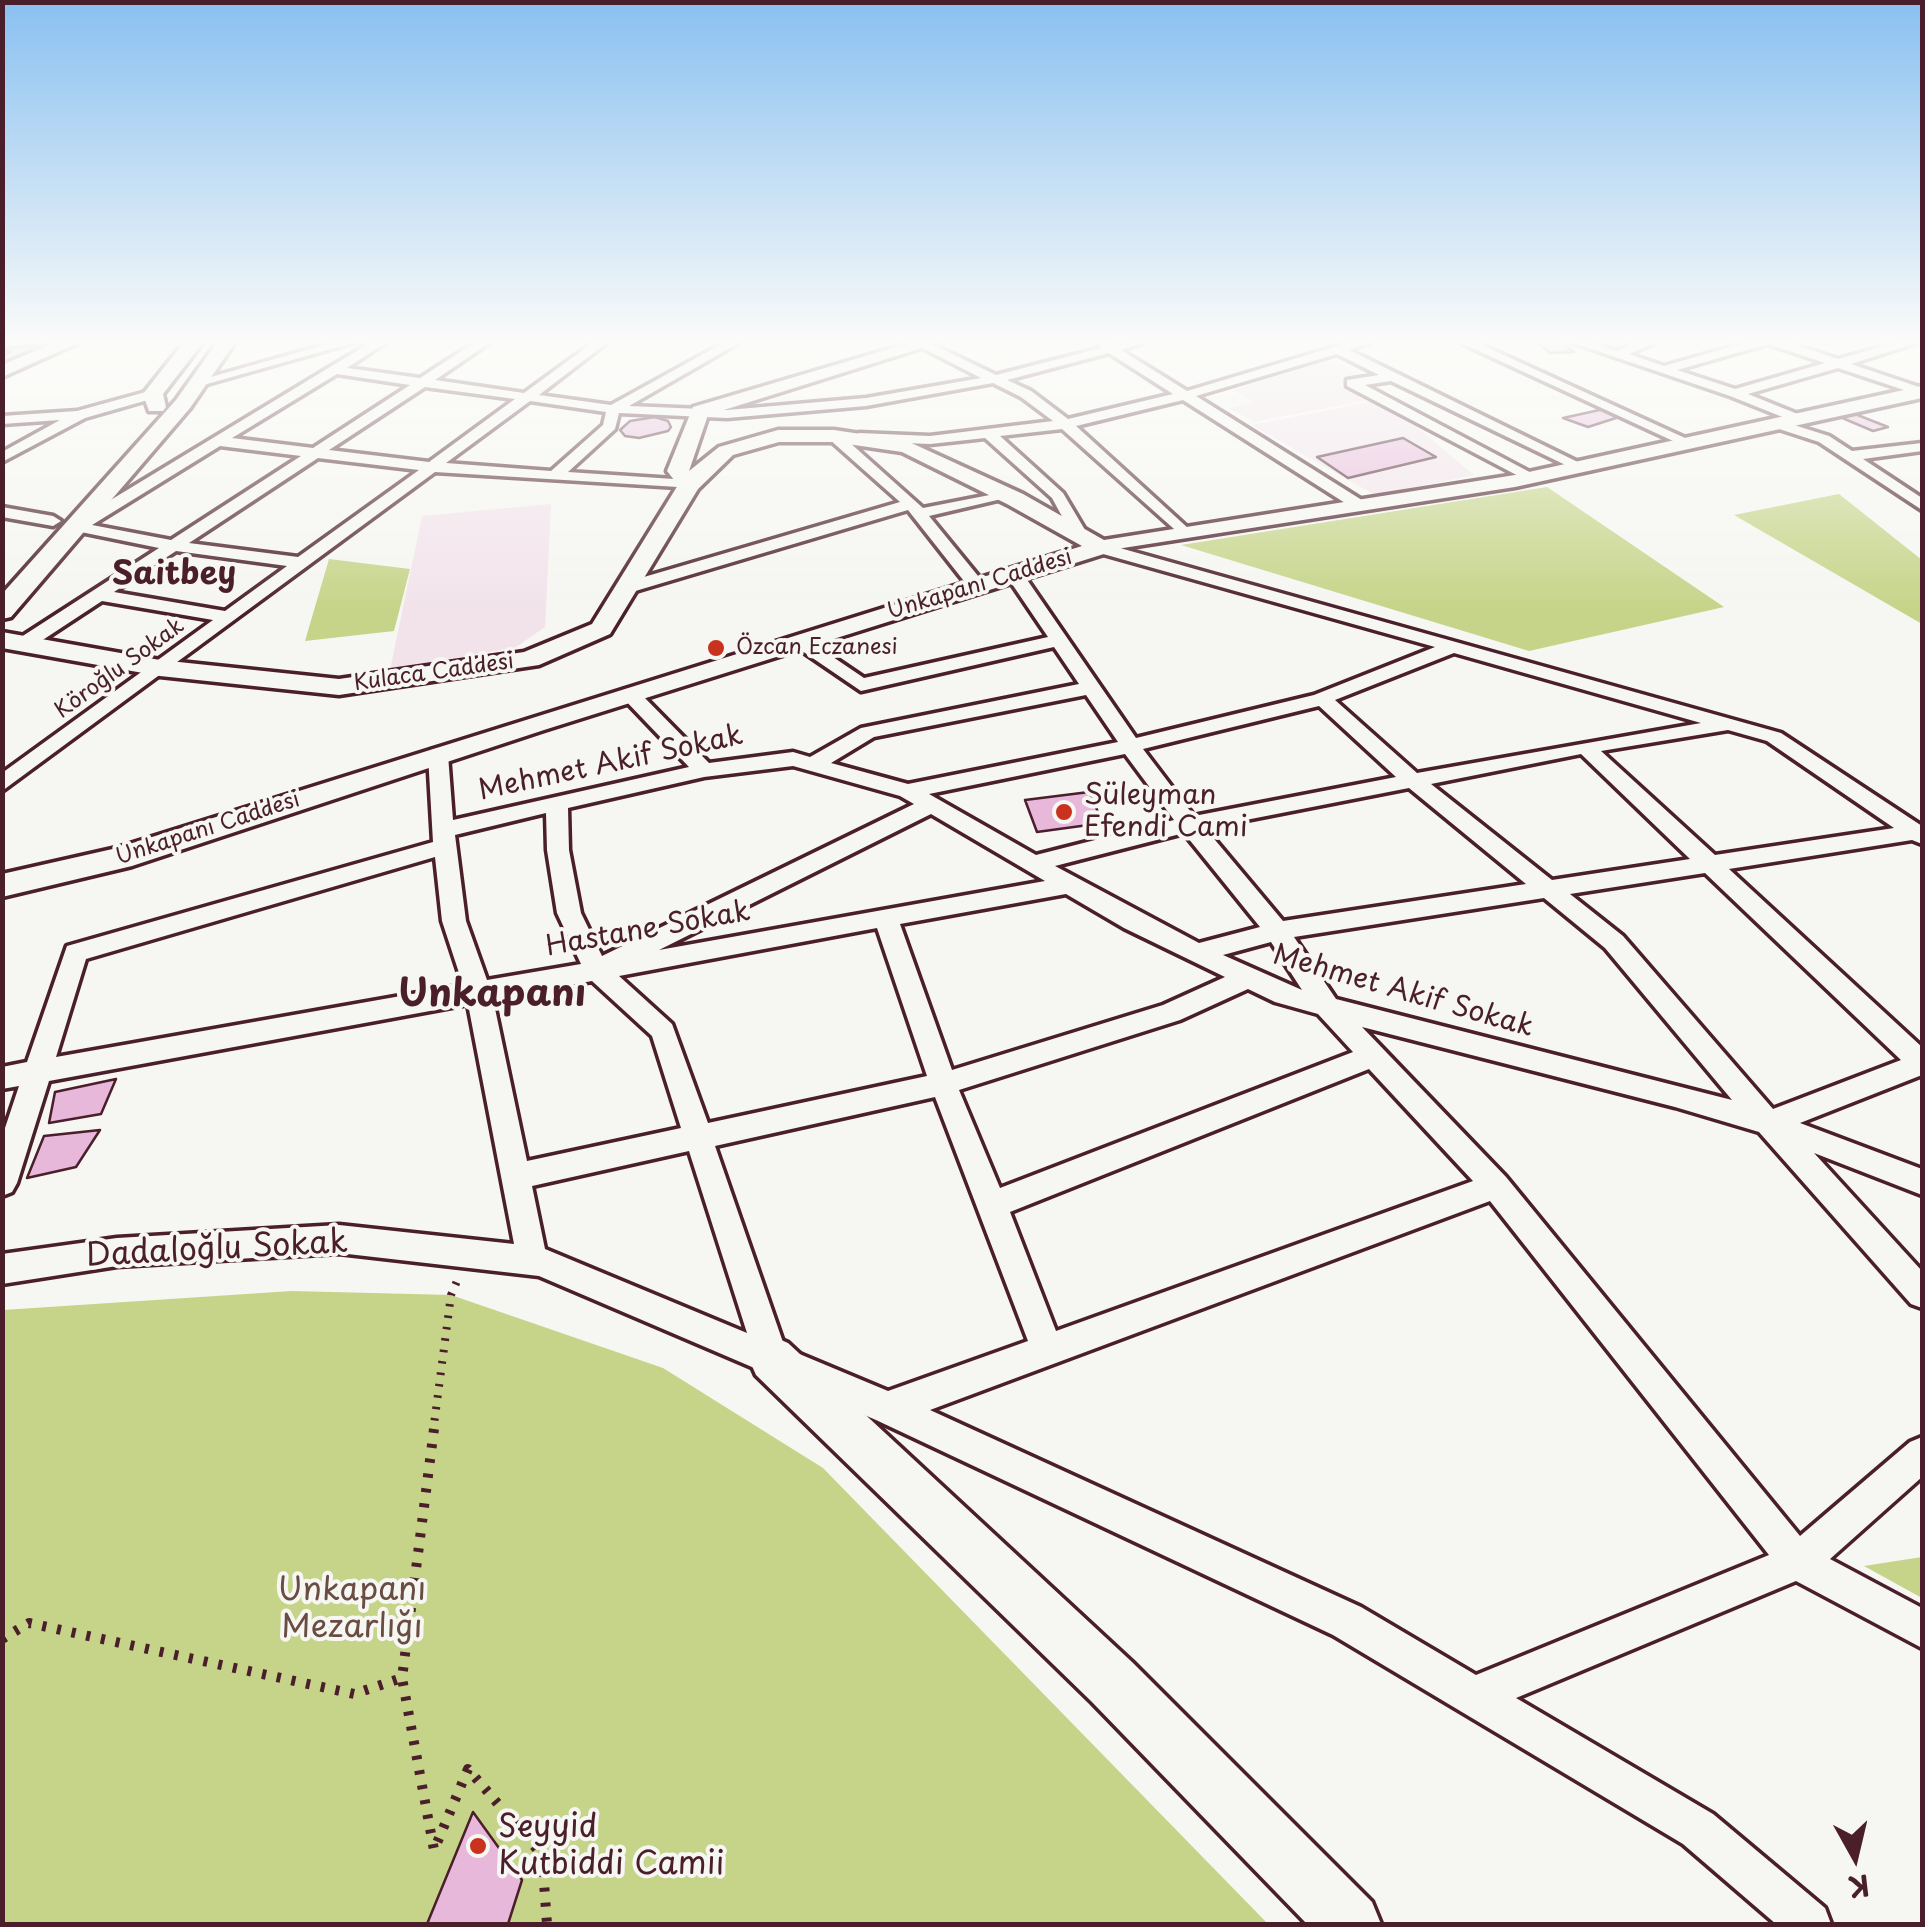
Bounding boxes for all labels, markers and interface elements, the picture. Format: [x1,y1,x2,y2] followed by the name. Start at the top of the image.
[884,544,1076,626] street label: Unkapanı Caddesi
[112,556,236,594] district label: Saitbey
[50,613,190,725] street label: Köroğlu Sokak
[736,635,898,661] place label: Özcan Eczanesi
[705,637,727,659] marker: Özcan Eczanesi
[352,649,516,697] street label: Kulaca Caddesi
[476,720,746,808] street label: Mehmet Akif Sokak
[1084,779,1248,845] place label: Süleyman Efendi Cami
[113,787,303,871] street label: Unkapanı Caddesi
[1053,801,1075,823] marker: Süleyman Efendi Cami
[543,895,753,965] street label: Hastane Sokak
[1269,939,1537,1045] street label: Mehmet Akif Sokak
[398,973,586,1019] district label: Unkapanı
[85,1224,349,1276] street label: Dadaloğlu Sokak
[278,1572,426,1647] park label: Unkapanı Mezarlığı
[1805,1807,1905,1907] north arrow
[498,1809,724,1884] place label: Seyyid Kutbiddi Camii
[467,1835,489,1857] marker: Seyyid Kutbiddi Camii
[1846,1864,1872,1910] text: K

